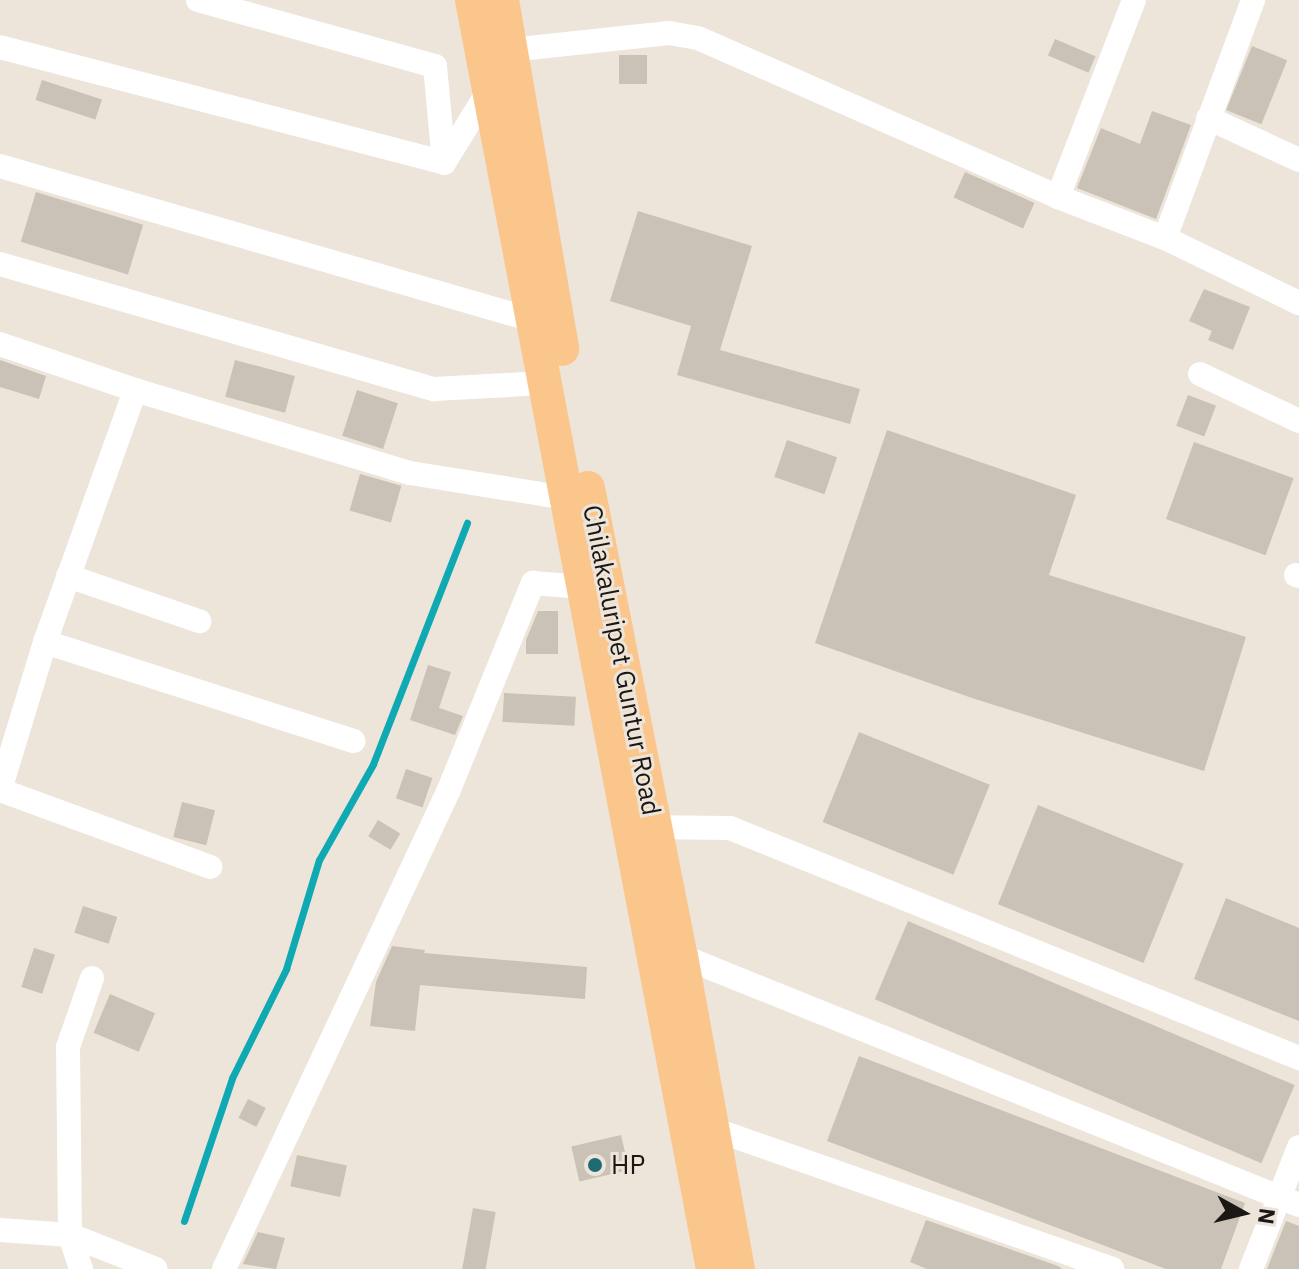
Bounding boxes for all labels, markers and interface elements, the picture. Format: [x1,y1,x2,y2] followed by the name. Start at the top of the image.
[577,502,667,818] street label: Chilakaluripet Guntur Road
[611,1149,645,1181] place label: HP
[586,1156,604,1174] marker: HP
[1203,1173,1283,1253] north arrow
[1252,1207,1283,1226] text: N

